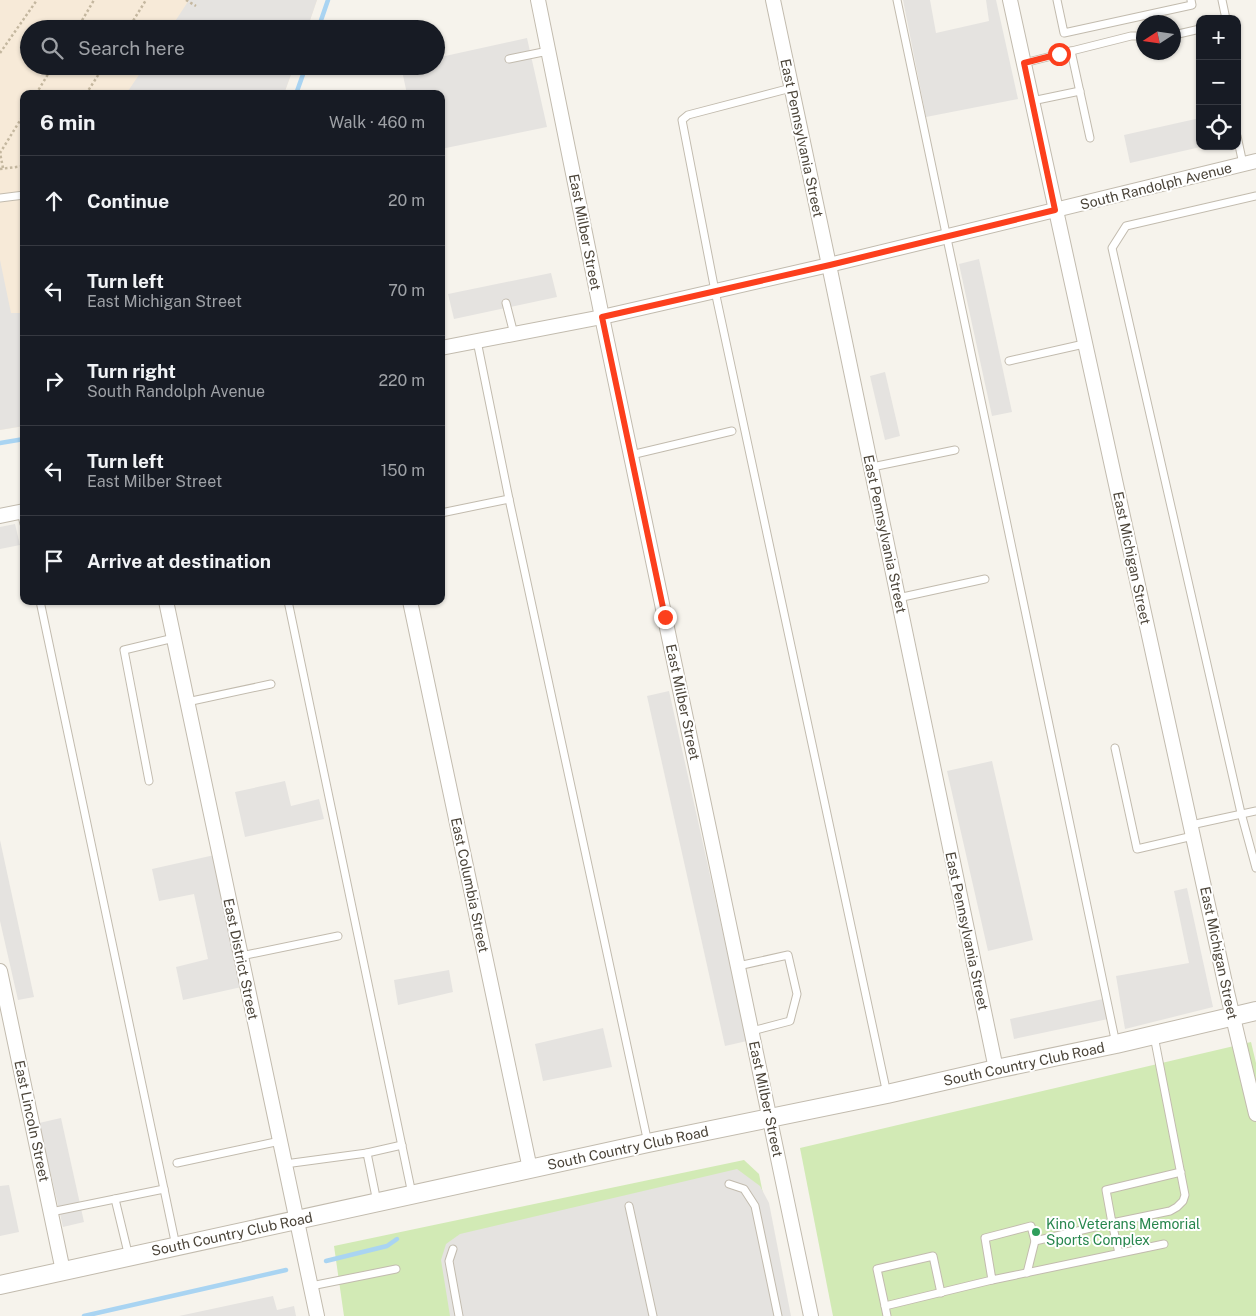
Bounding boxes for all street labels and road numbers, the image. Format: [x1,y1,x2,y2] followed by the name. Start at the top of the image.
[777,57,827,219] street label: East Pennsylvania Street
[1078,159,1234,213] street label: South Randolph Avenue
[566,172,604,292] street label: East Milber Street
[860,453,910,615] street label: East Pennsylvania Street
[1110,490,1154,626] street label: East Michigan Street
[663,643,703,761] street label: East Milber Street
[448,816,492,954] street label: East Columbia Street
[942,850,992,1012] street label: East Pennsylvania Street
[1197,885,1241,1021] street label: East Michigan Street
[220,897,262,1021] street label: East District Street
[942,1039,1106,1089] street label: South Country Club Road
[746,1040,786,1158] street label: East Milber Street
[11,1059,53,1183] street label: East Lincoln Street
[546,1123,710,1173] street label: South Country Club Road
[150,1209,314,1259] street label: South Country Club Road

